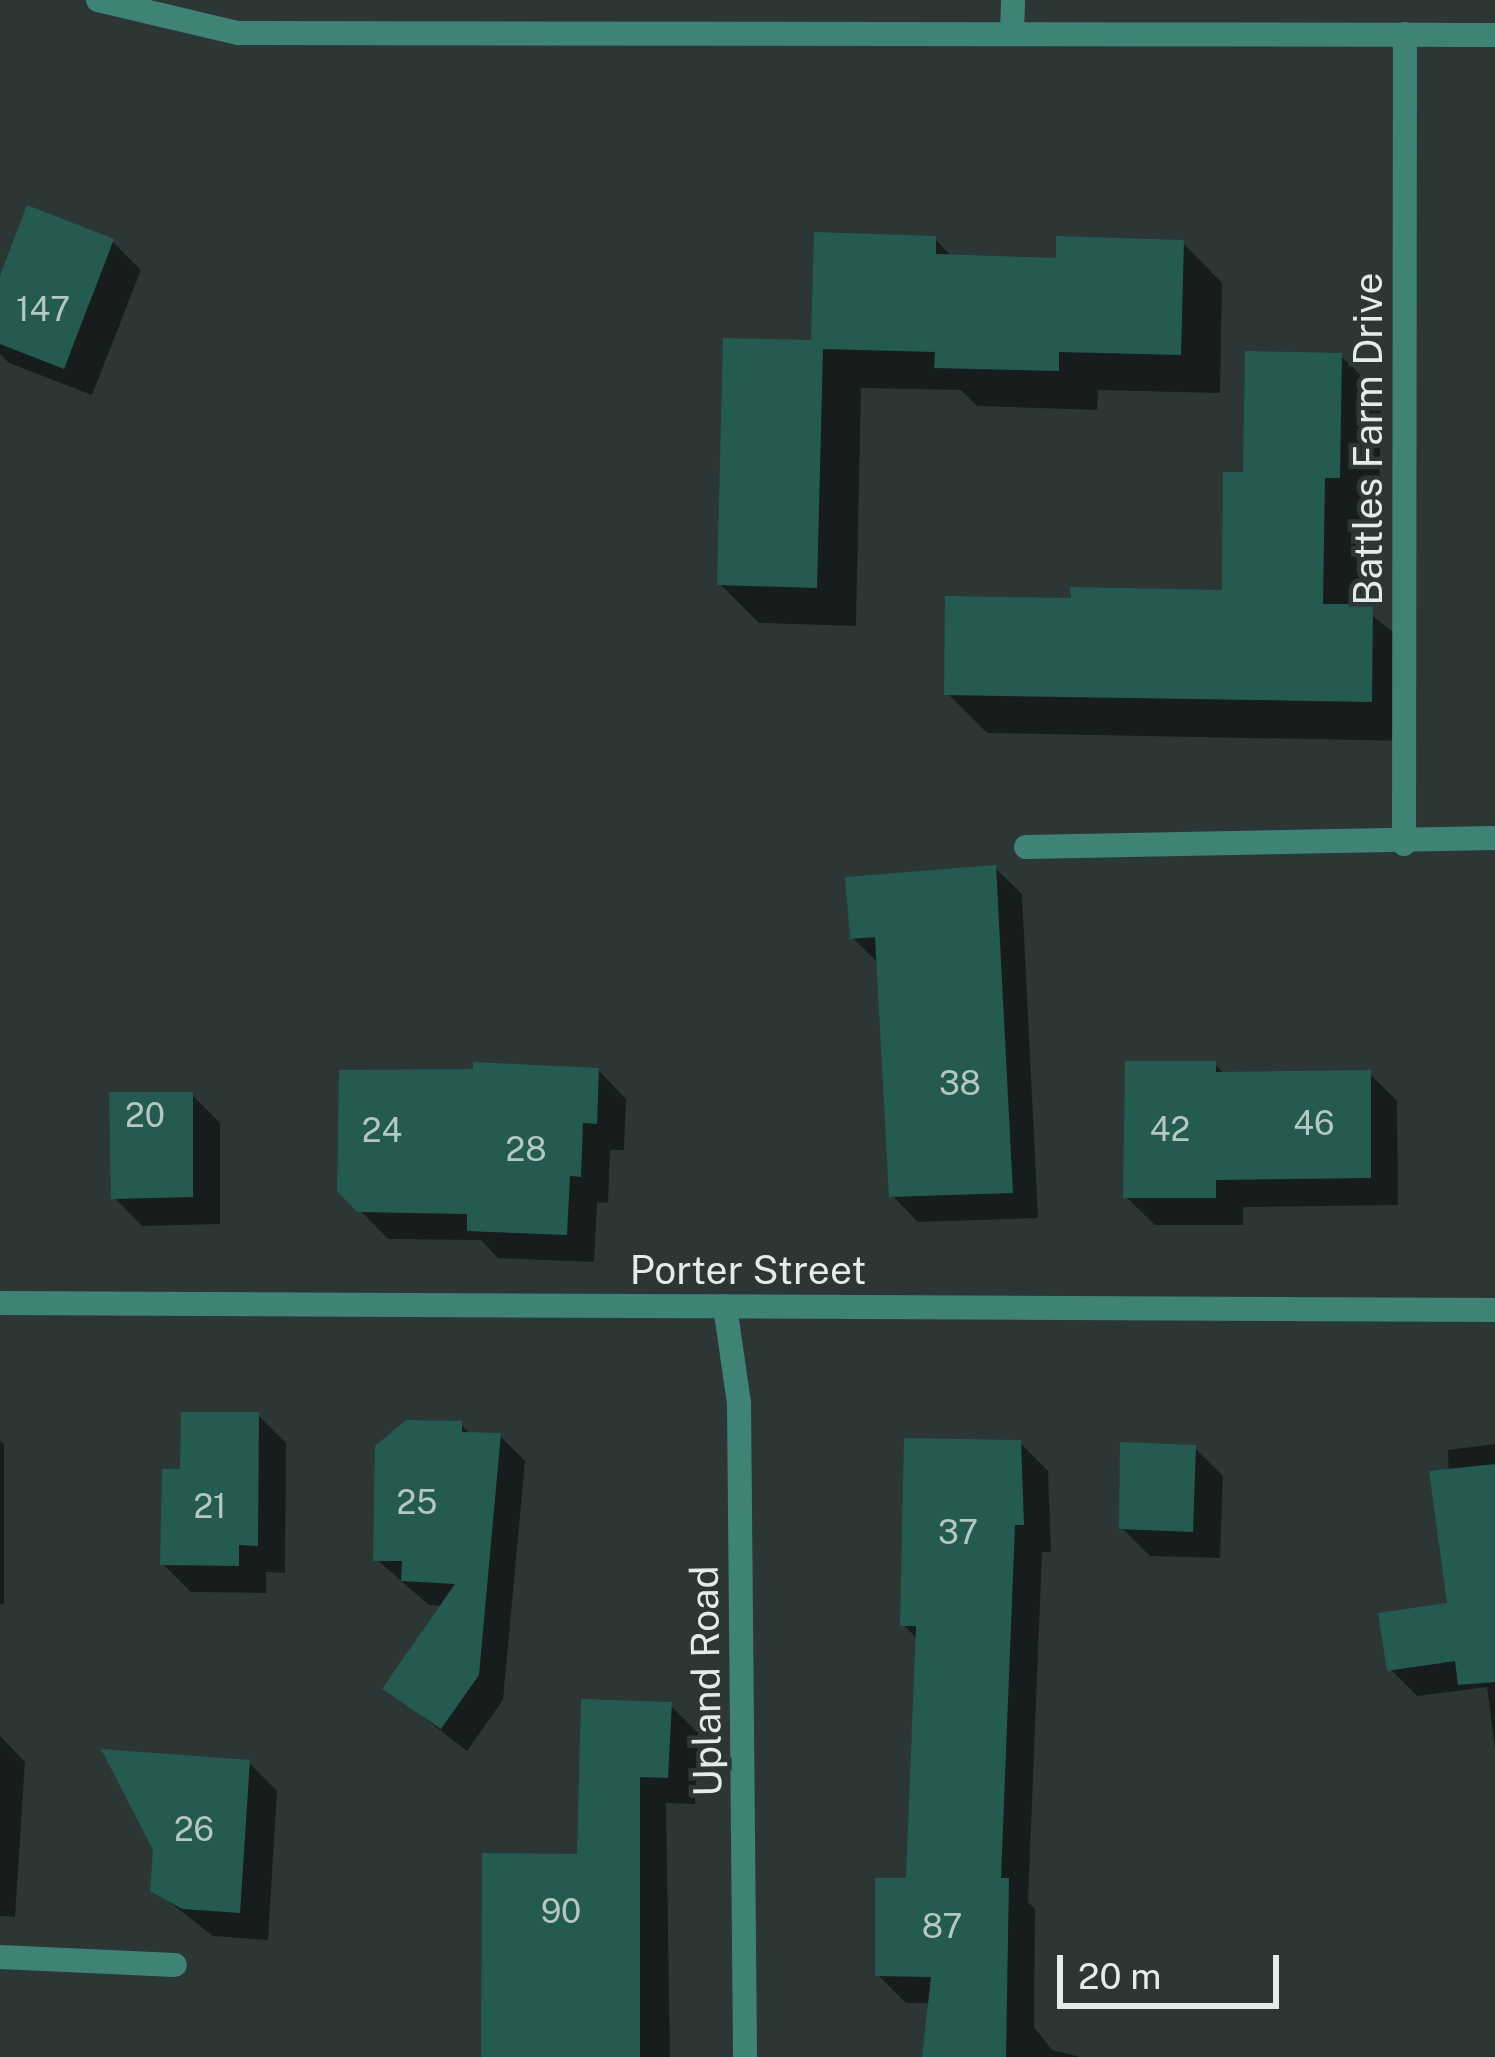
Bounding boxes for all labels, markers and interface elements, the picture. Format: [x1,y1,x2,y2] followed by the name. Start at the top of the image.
[1345,272,1391,606] street label: Battles Farm Drive
[16,290,70,330] house number: 147
[939,1064,981,1104] house number: 38
[125,1096,165,1136] house number: 20
[1293,1104,1335,1144] house number: 46
[1150,1110,1190,1150] house number: 42
[362,1111,402,1151] house number: 24
[505,1130,547,1170] house number: 28
[630,1247,866,1293] street label: Porter Street
[397,1483,437,1523] house number: 25
[193,1487,227,1527] house number: 21
[938,1513,978,1553] house number: 37
[681,1565,731,1797] street label: Upland Road
[174,1810,214,1850] house number: 26
[541,1892,581,1932] house number: 90
[922,1907,962,1947] house number: 87
[1063,1931,1285,2005] scale bar
[1078,1955,1161,1997] text: 20 m

